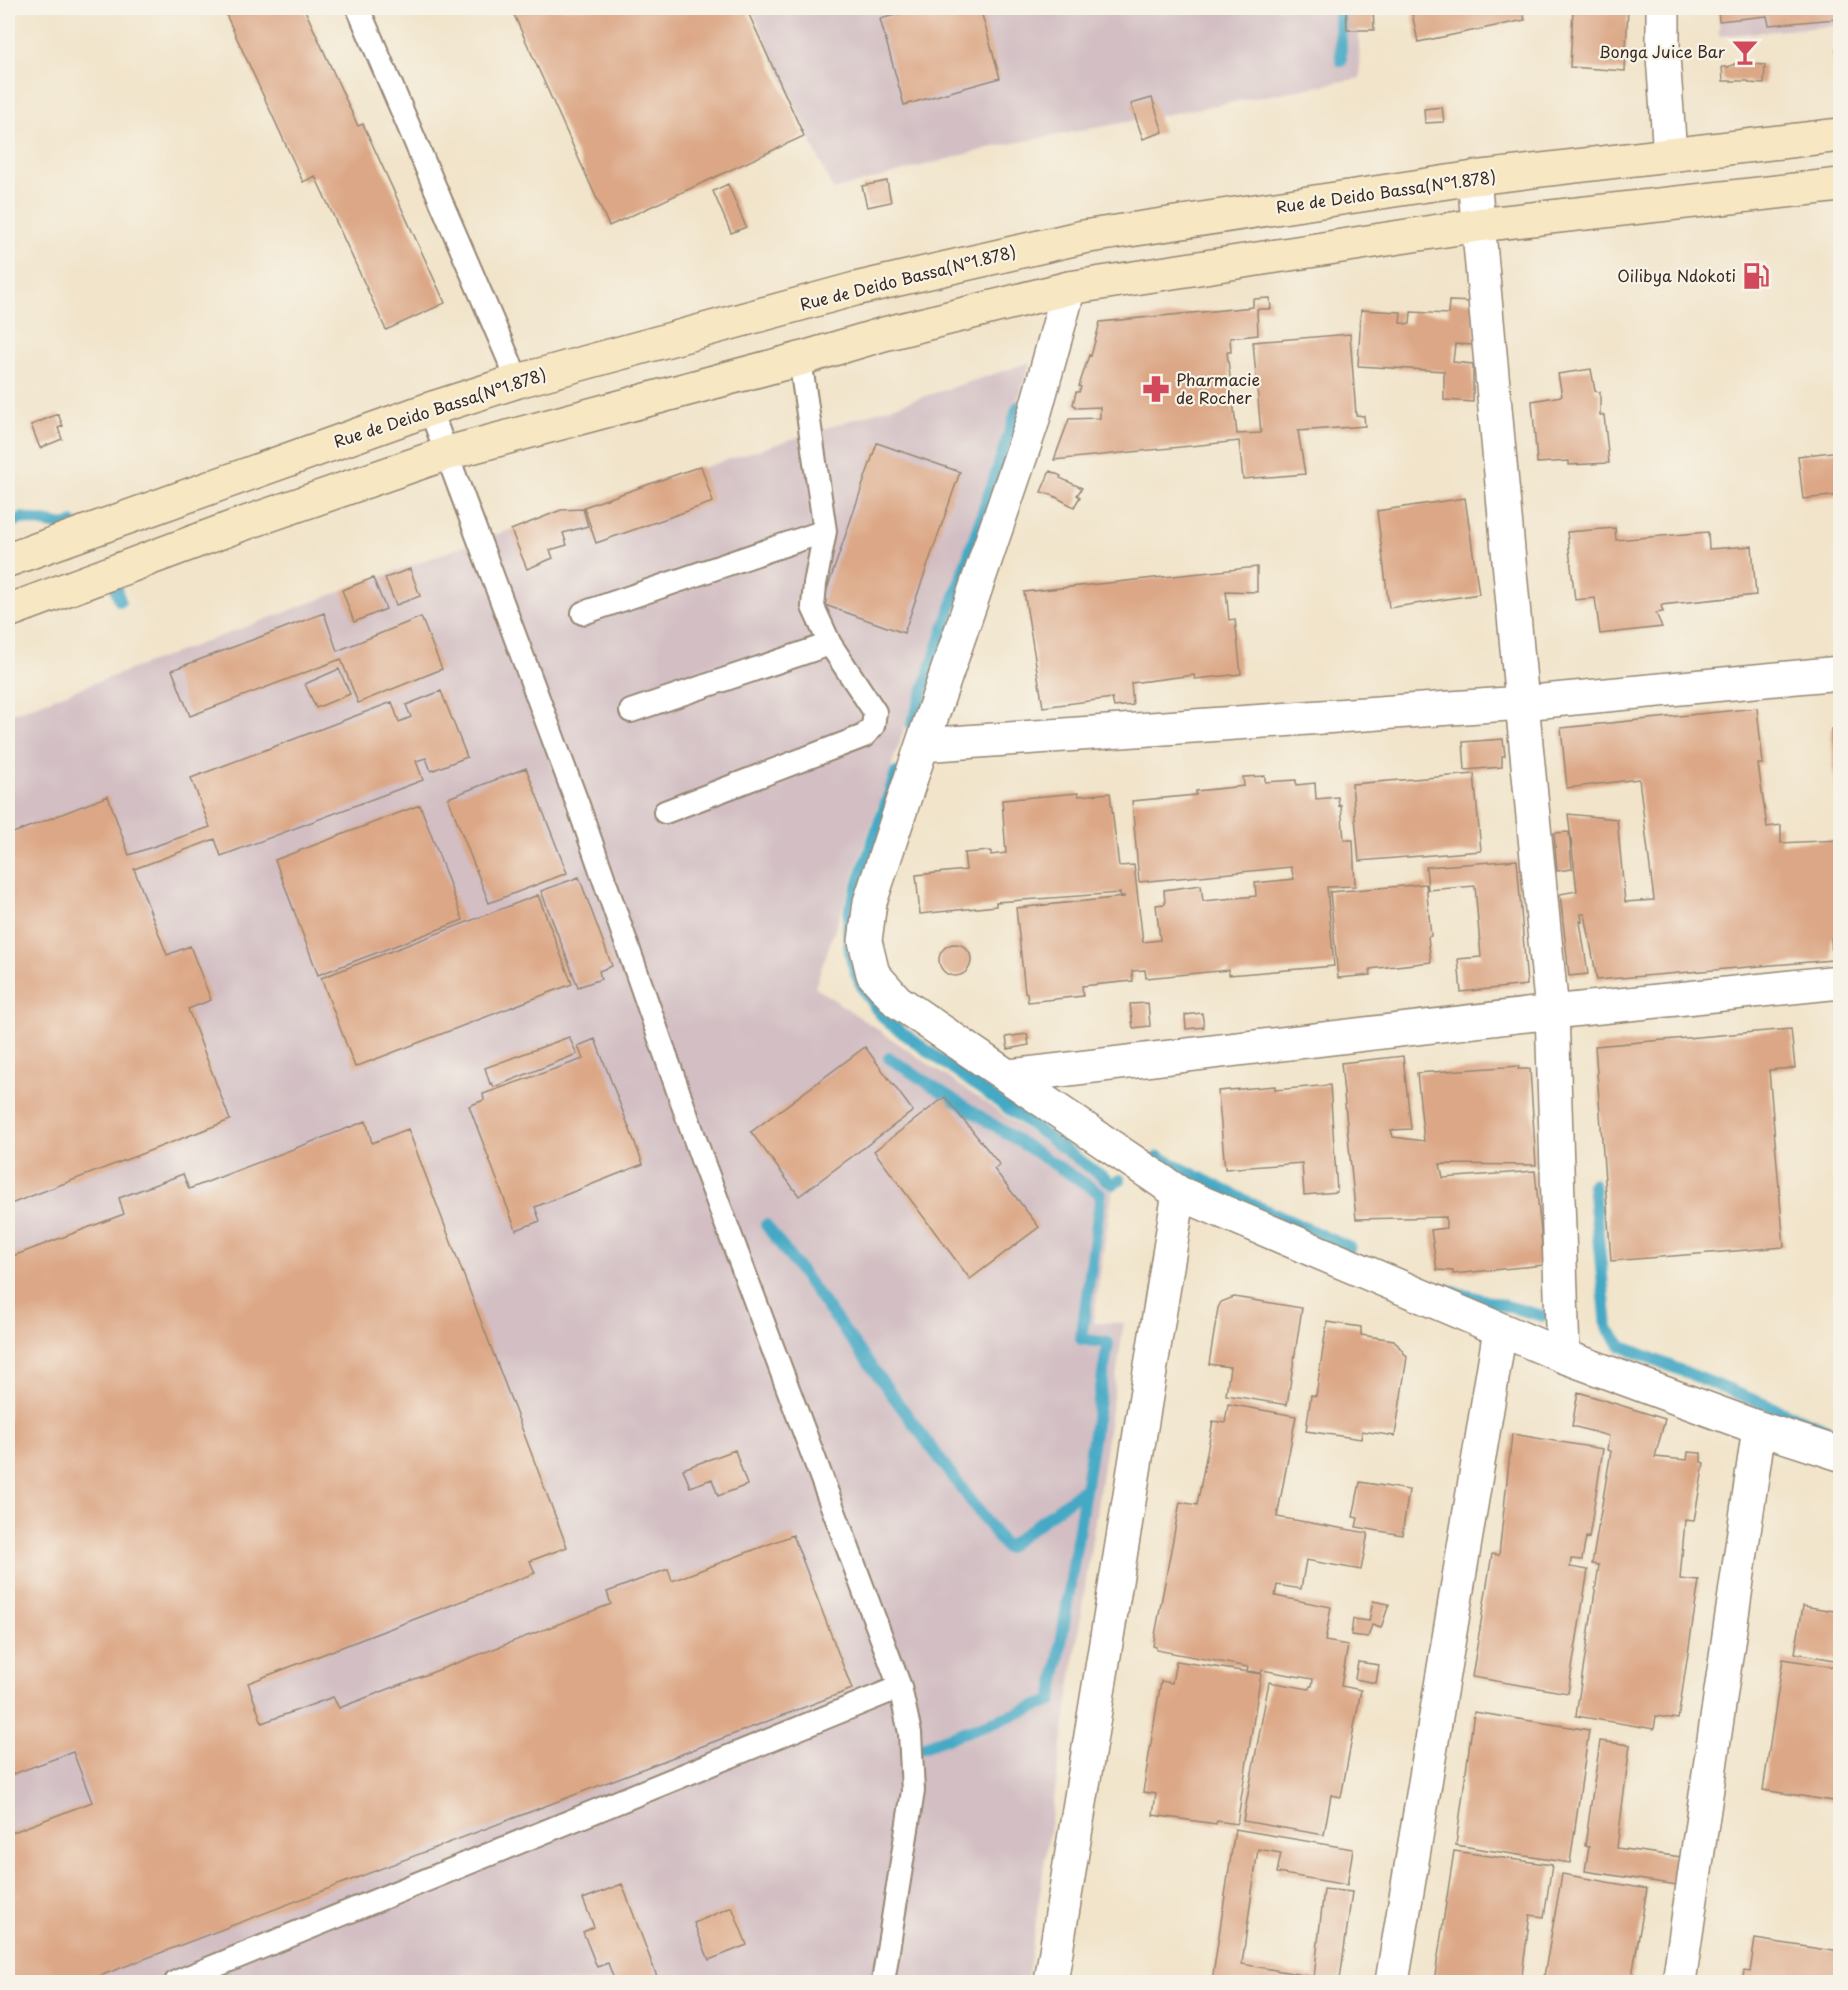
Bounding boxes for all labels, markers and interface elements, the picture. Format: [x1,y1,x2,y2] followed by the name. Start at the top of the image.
[1730,37,1760,67] bar icon: Bonga Juice Bar
[1599,39,1726,63] place label: Bonga Juice Bar
[1274,164,1497,218] street label: Rue de Deido Bassa(N°1.878)
[797,239,1018,316] street label: Rue de Deido Bassa(N°1.878)
[1741,261,1771,291] fuel station icon: Oilibya Ndokoti
[1617,263,1736,287] place label: Oilibya Ndokoti
[330,361,549,453] street label: Rue de Deido Bassa(N°1.878)
[1176,367,1260,409] place label: Pharmacie de Rocher
[1141,374,1171,404] pharmacy icon: Pharmacie de Rocher

